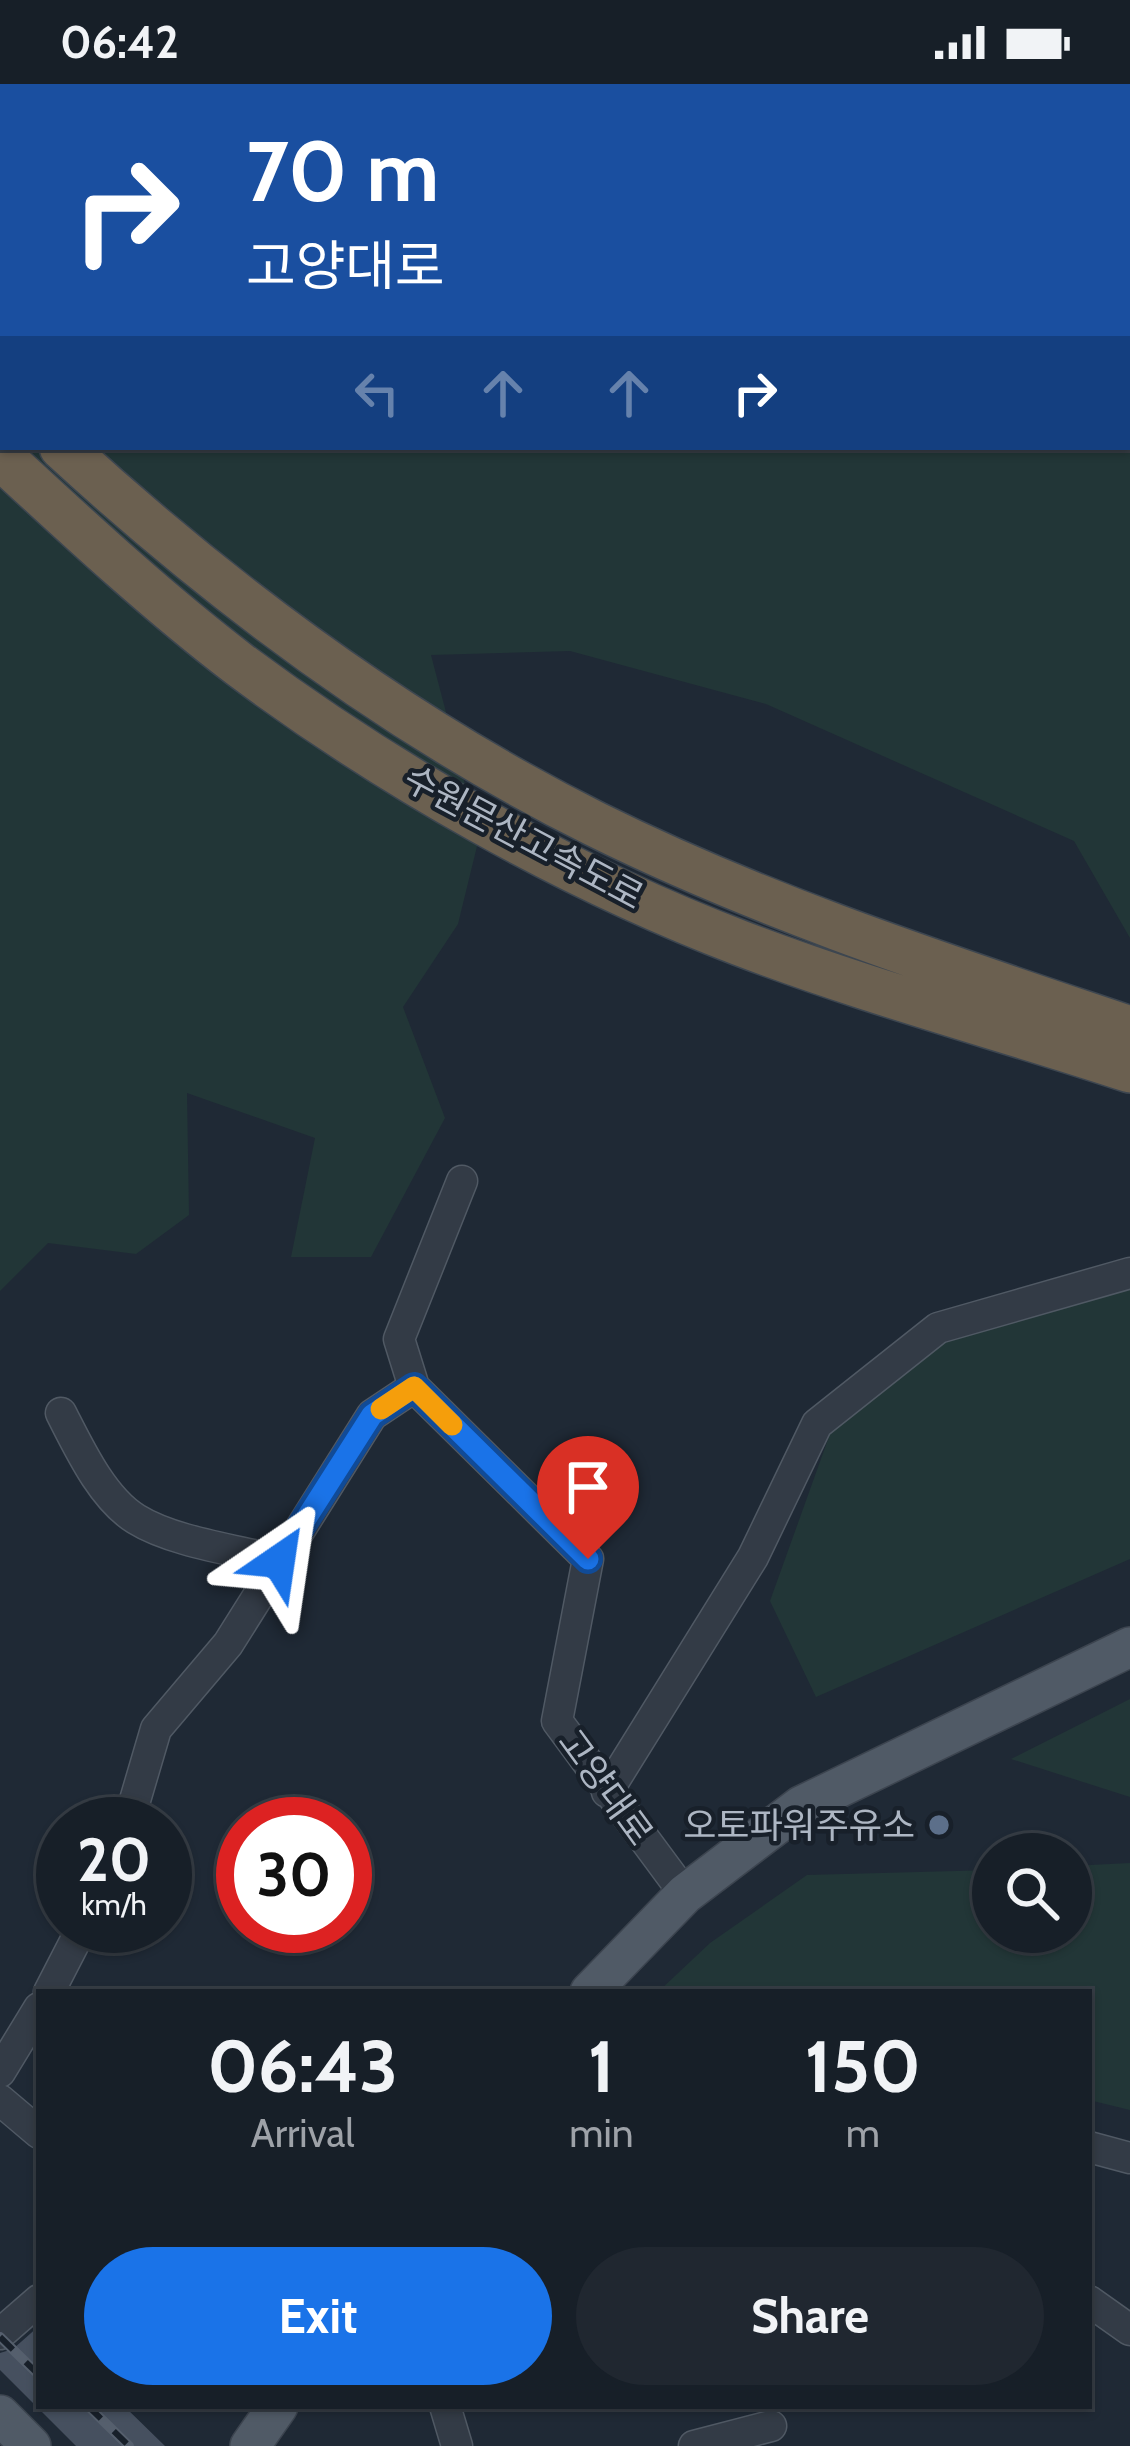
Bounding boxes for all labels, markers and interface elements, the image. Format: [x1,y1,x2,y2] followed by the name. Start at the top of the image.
[60,15,179,69] text: 06:42
[246,120,439,222] text: 70 m
[48,132,204,288] icon: right
[246,233,445,299] text: 고양대로
[344,360,410,426] icon: left
[470,360,536,426] icon: ahead
[596,360,662,426] icon: ahead
[722,360,788,426] icon: right
[397,755,651,919] street label: 수원문산고속도로
[537,1436,639,1559] pin
[555,1454,621,1520] icon: arrive
[216,1498,342,1624] position arrow
[549,1720,663,1854] street label: 고양대로
[216,1797,372,1953] speed limit sign: 30
[683,1803,915,1847] place label: 오토파워주유소
[926,1812,952,1838] marker: 오토파워주유소
[77,1823,151,1896] text: 20
[972,1833,1092,1953] map controls
[972,1833,1092,1953] button: search
[81,1886,147,1923] text: km/h
[207,2023,398,2110] text: 06:43
[588,2023,615,2110] text: 1
[805,2023,921,2110] text: 150
[251,2109,355,2157] text: Arrival
[569,2109,634,2157] text: min
[846,2109,880,2157] text: m
[84,2247,552,2385] button: Exit
[576,2247,1044,2385] button: Share

